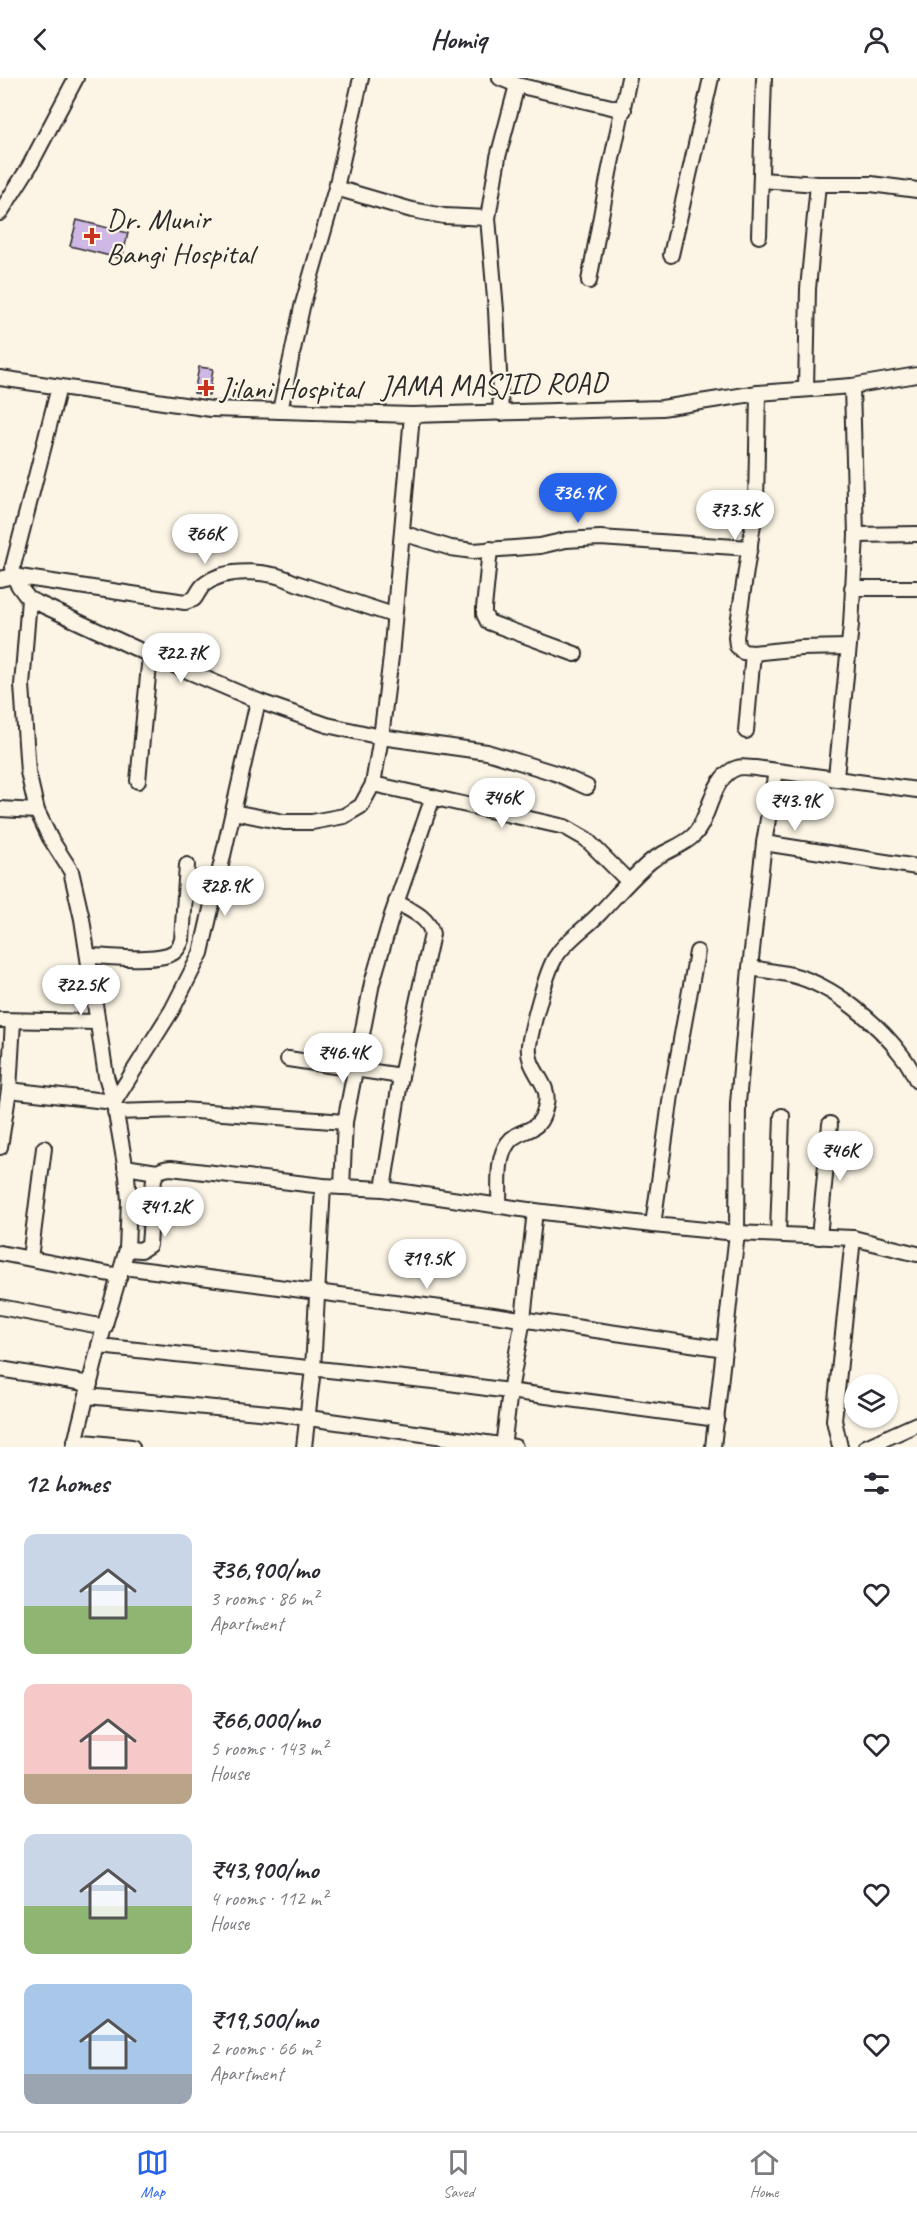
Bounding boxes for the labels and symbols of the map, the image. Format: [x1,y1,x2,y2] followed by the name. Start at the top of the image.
[106,200,258,272] place label: Dr. Munir Bangi Hospital
[83,227,101,245] marker: Dr. Munir Bangi Hospital
[378,363,610,405] street label: JAMA MASJID ROAD
[218,369,365,407] place label: Jilani Hospital
[197,379,215,397] marker: Jilani Hospital
[529,473,627,524] pin: ₹36.9K
[686,490,784,541] pin: ₹73.5K
[169,514,241,565] pin: ₹66K
[132,633,230,684] pin: ₹22.7K
[466,778,538,829] pin: ₹46K
[746,781,844,832] pin: ₹43.9K
[176,866,274,917] pin: ₹28.9K
[32,965,130,1016] pin: ₹22.5K
[294,1033,392,1084] pin: ₹46.4K
[804,1131,876,1182] pin: ₹46K
[116,1187,214,1238] pin: ₹41.2K
[378,1239,476,1290] pin: ₹19.5K

